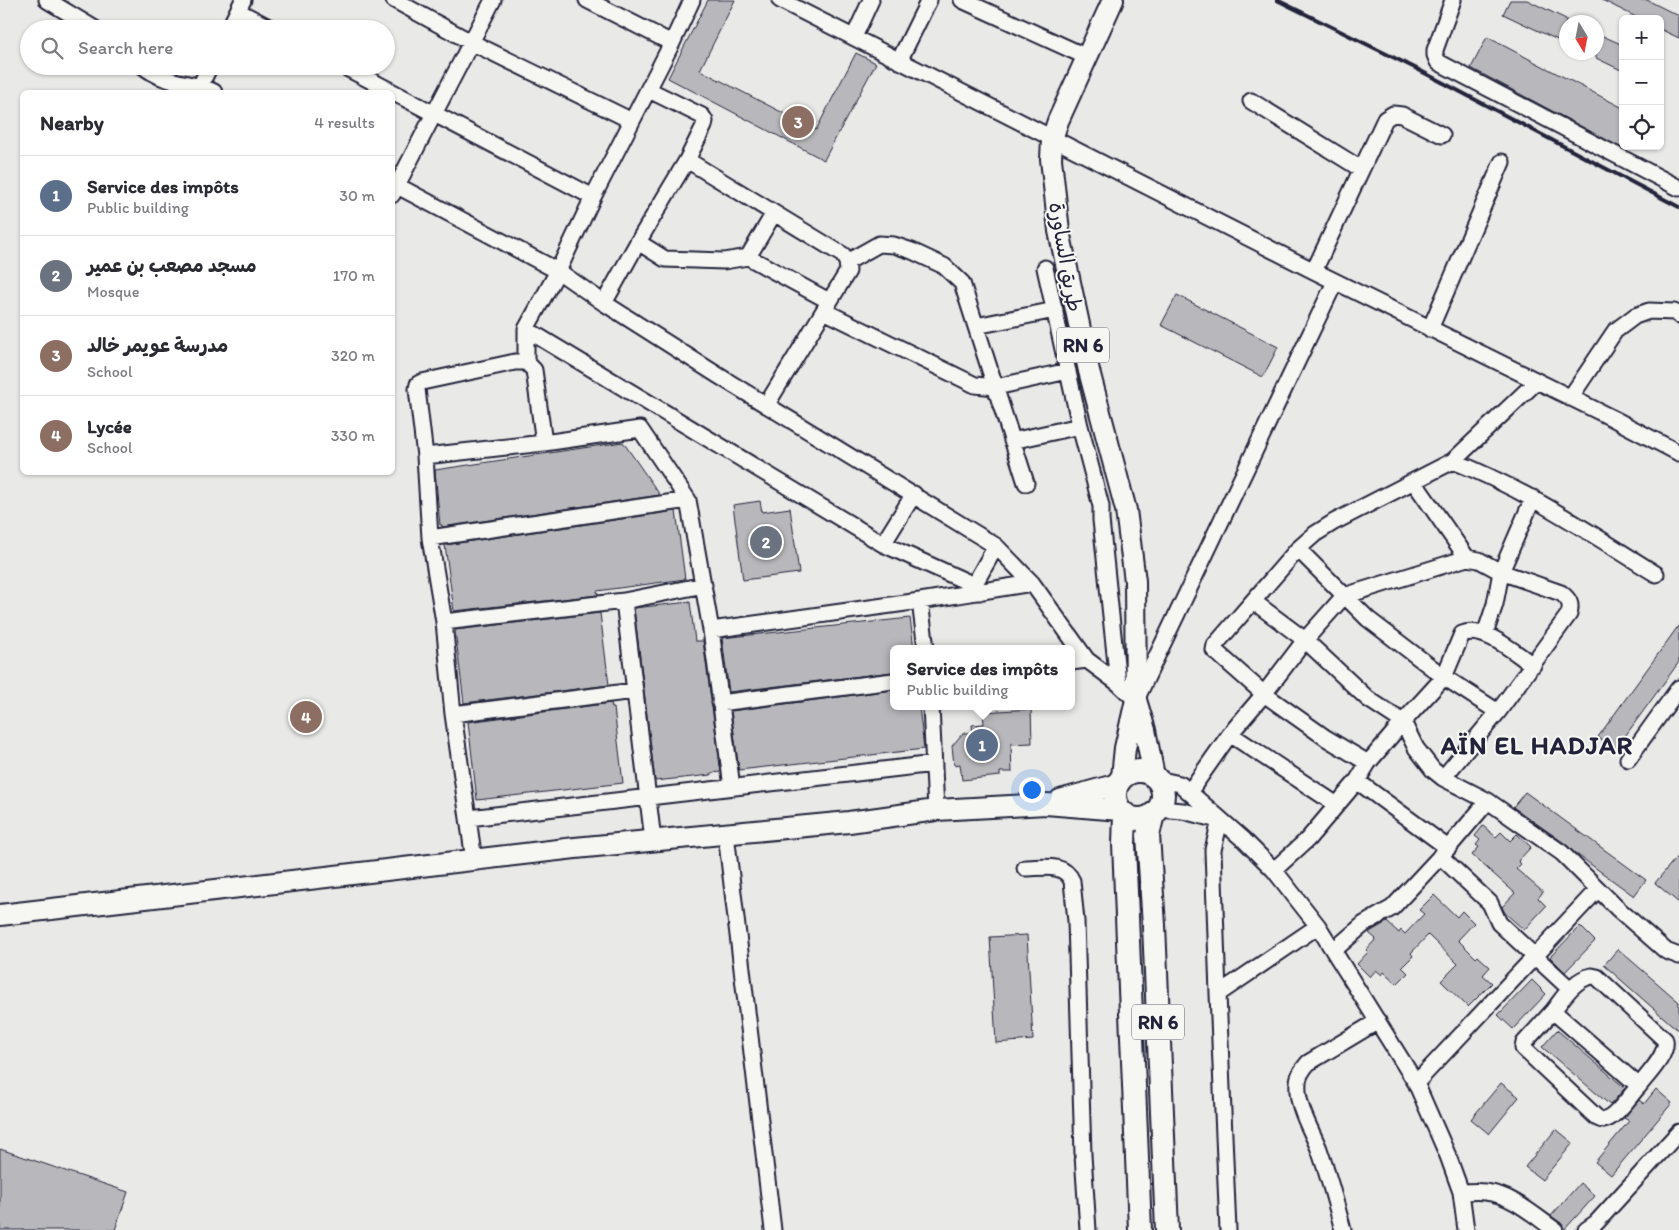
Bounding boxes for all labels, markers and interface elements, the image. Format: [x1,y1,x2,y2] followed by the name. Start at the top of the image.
[1559,15,1604,60] north arrow
[1619,15,1664,150] map controls
[1619,15,1664,60] button: +
[20,20,395,75] search box
[38,34,66,62] icon: search
[78,36,173,59] text: Search here
[1619,60,1664,105] button: −
[782,103,814,141] pin: 3
[1619,105,1664,150] button: locate
[40,110,104,135] text: Nearby
[314,113,375,132] text: 4 results
[87,175,239,198] text: Service des impôts
[52,186,60,205] text: 1
[339,186,375,205] text: 30 m
[87,198,189,217] text: Public building
[1044,200,1088,314] street label: طريق الساورة
[87,254,257,277] text: مسجد مصعب بن عمير
[52,266,60,285] text: 2
[333,266,375,285] text: 170 m
[87,282,140,301] text: Mosque
[1057,328,1109,362] road number: RN 6
[87,334,228,357] text: مدرسة عويمر خالد
[52,346,60,365] text: 3
[331,346,375,365] text: 320 m
[87,362,133,381] text: School
[87,415,132,438] text: Lycée
[51,426,61,445] text: 4
[331,426,375,445] text: 330 m
[87,438,133,457] text: School
[750,523,782,561] pin: 2
[890,645,1075,710] popup
[907,657,1058,680] text: Service des impôts
[907,680,1008,699] text: Public building
[290,698,322,736] pin: 4
[966,726,998,764] pin: 1
[1440,729,1633,761] district label: AÏN EL HADJAR
[1019,777,1045,803] your location
[1132,1004,1184,1040] road number: RN 6

